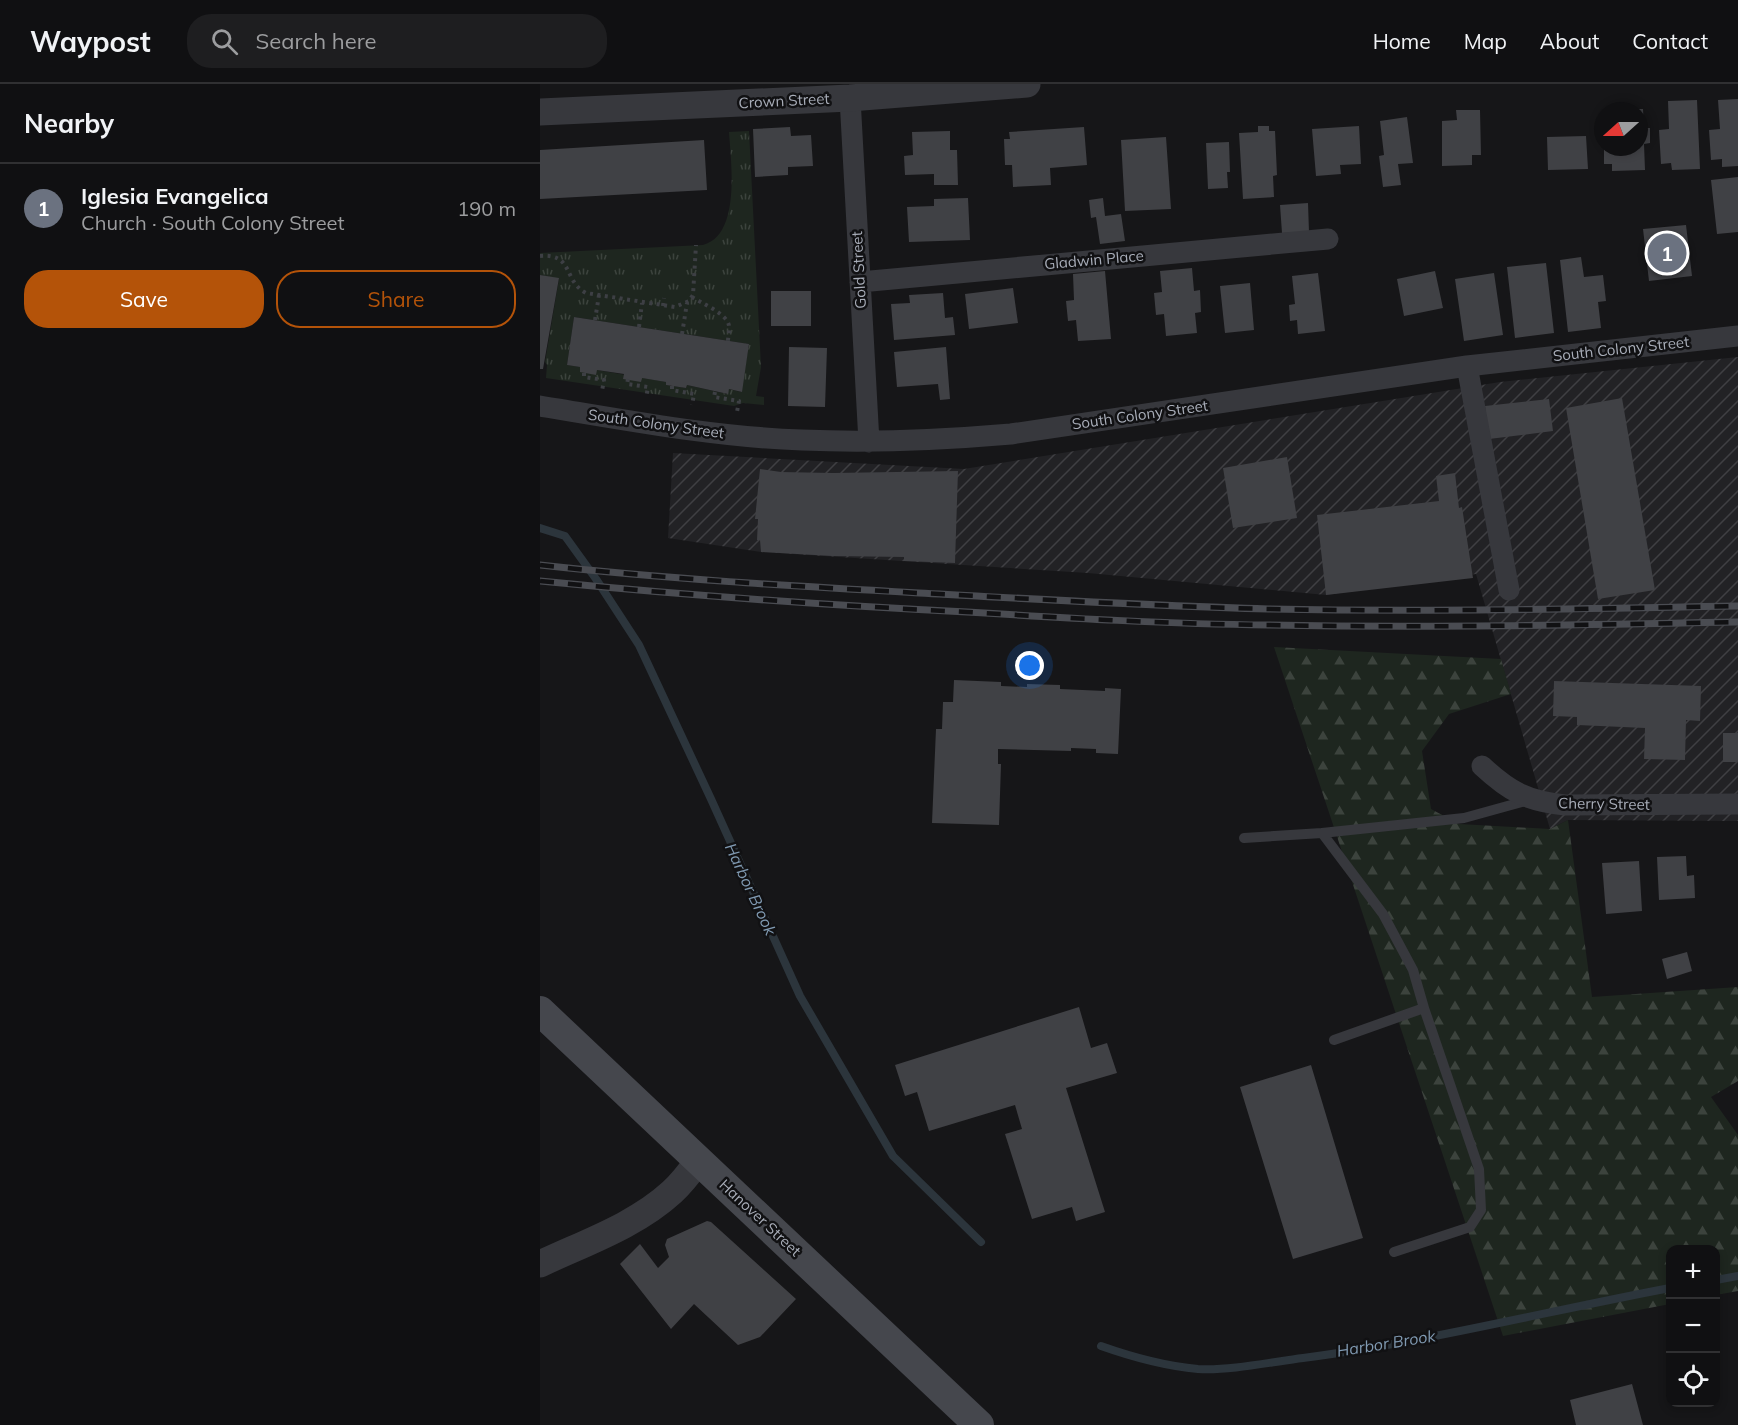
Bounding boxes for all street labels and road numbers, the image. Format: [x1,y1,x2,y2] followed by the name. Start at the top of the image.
[738,89,830,112] street label: Crown Street
[847,231,870,309] street label: Gold Street
[1044,246,1144,273] street label: Gladwin Place
[1552,332,1690,365] street label: South Colony Street
[1071,396,1209,433] street label: South Colony Street
[587,405,725,442] street label: South Colony Street
[1558,793,1650,814] street label: Cherry Street
[716,1175,805,1260] street label: Hanover Street

